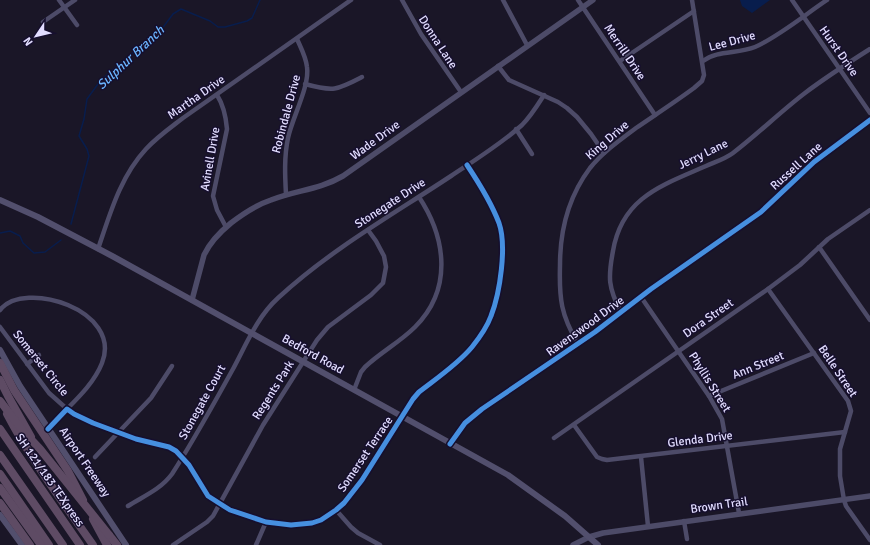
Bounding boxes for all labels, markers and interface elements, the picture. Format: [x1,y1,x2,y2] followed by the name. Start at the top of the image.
[415,13,460,72] street label: Donna Lane
[16,16,56,56] north arrow
[600,21,649,83] street label: Merrill Drive
[94,22,168,93] water label: Sulphur Branch
[816,23,861,79] street label: Hurst Drive
[707,28,757,55] street label: Lee Drive
[21,35,36,48] text: N
[165,72,228,123] street label: Martha Drive
[269,73,304,155] street label: Robindale Drive
[348,117,403,163] street label: Wade Drive
[582,117,632,163] street label: King Drive
[197,126,223,192] street label: Avinell Drive
[676,136,731,173] street label: Jerry Lane
[767,139,825,193] street label: Russell Lane
[352,175,429,232] street label: Stonegate Drive
[543,293,627,360] street label: Ravenswood Drive
[680,296,736,341] street label: Dora Street
[9,327,72,399] street label: Somerset Circle
[279,331,346,378] street label: Bedford Road
[815,342,861,400] street label: Belle Street
[730,348,786,383] street label: Ann Street
[685,349,734,415] street label: Phyllis Street
[249,358,298,423] street label: Regents Park
[176,362,229,442] street label: Stonegate Court
[335,413,396,495] street label: Somerset Terrace
[56,424,114,500] street label: Airport Freeway
[667,428,734,451] street label: Glenda Drive
[12,431,88,530] street label: SH 121/183 TEXpress
[689,494,749,517] street label: Brown Trail

